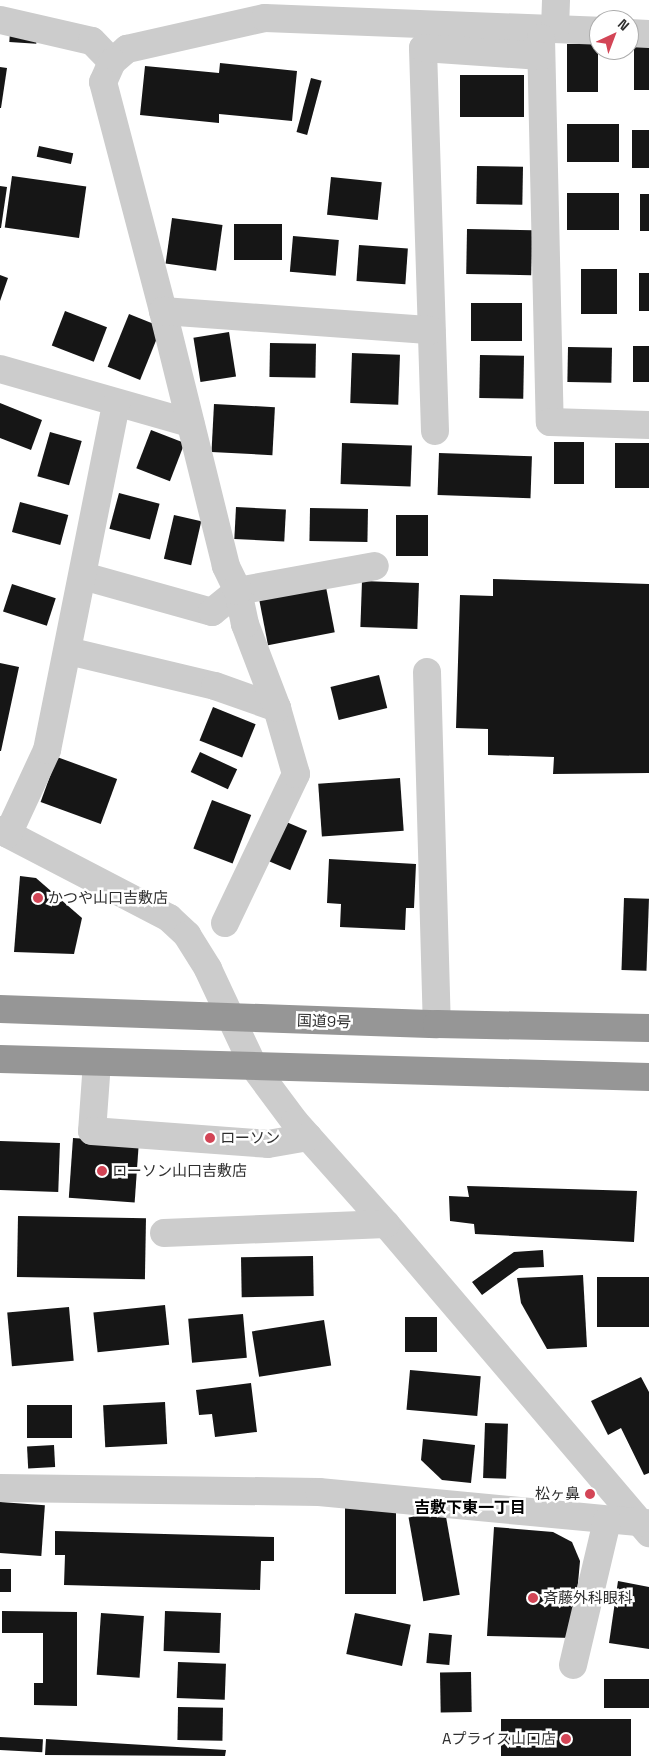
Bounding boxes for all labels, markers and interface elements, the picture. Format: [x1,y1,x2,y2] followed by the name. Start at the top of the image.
[589,10,639,60] north arrow
[614,15,633,35] text: N
[48,889,168,907] place label: かつや山口吉敷店
[32,892,44,904] marker: かつや山口吉敷店
[297,1011,351,1031] street label: 国道9号
[220,1129,280,1147] place label: ローソン
[204,1132,216,1144] marker: ローソン
[112,1162,247,1180] place label: ローソン山口吉敷店
[96,1165,108,1177] marker: ローソン山口吉敷店
[535,1485,580,1503] place label: 松ヶ鼻
[584,1488,596,1500] marker: 松ヶ鼻
[414,1498,526,1518] district label: 吉敷下東一丁目
[543,1589,633,1607] place label: 斉藤外科眼科
[527,1592,539,1604] marker: 斉藤外科眼科
[442,1730,556,1748] place label: Aプライス山口店
[560,1733,572,1745] marker: Aプライス山口店

